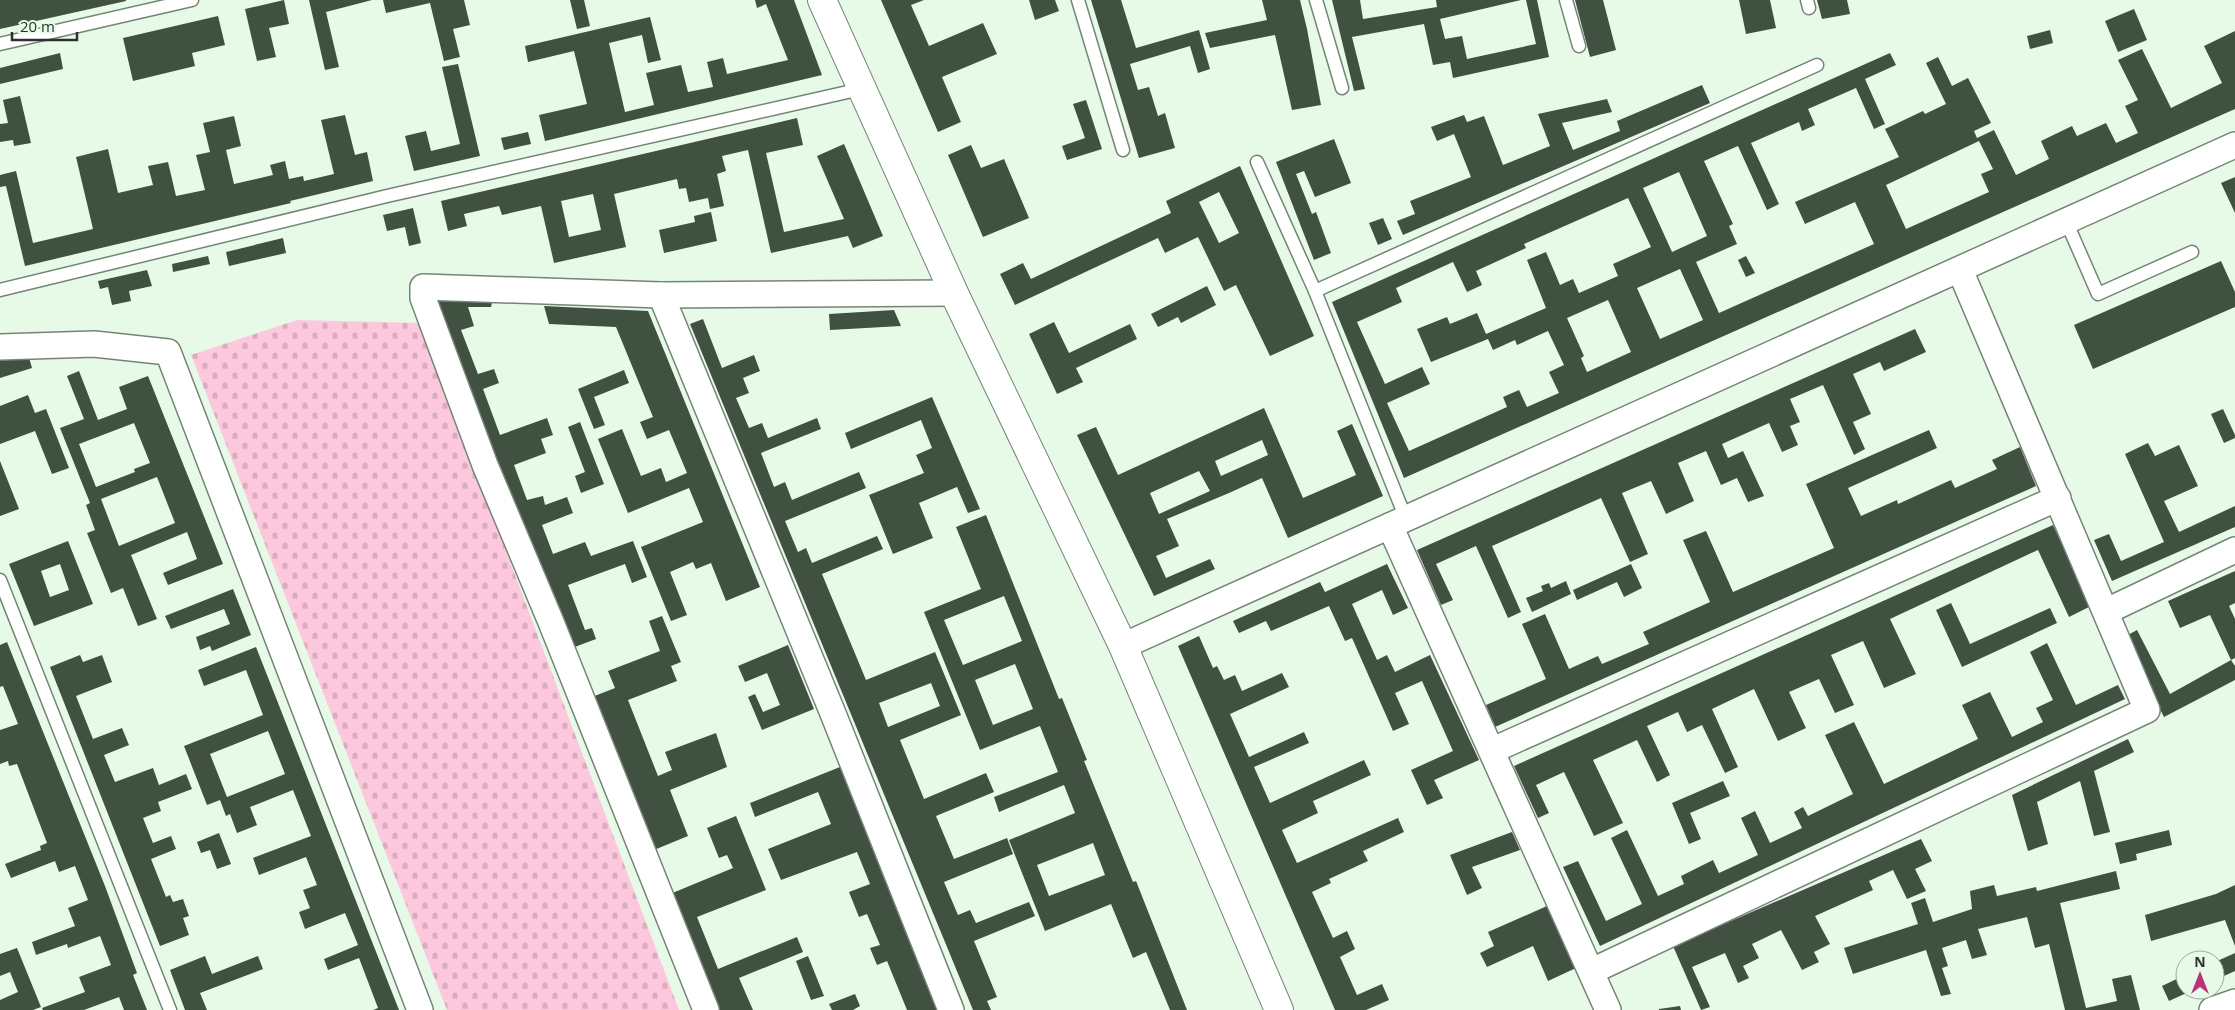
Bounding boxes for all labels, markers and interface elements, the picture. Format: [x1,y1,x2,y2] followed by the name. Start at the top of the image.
[12,10,78,42] scale bar
[20,16,55,36] text: 20 m
[2175,950,2225,1000] north arrow
[2194,952,2206,971] text: N

